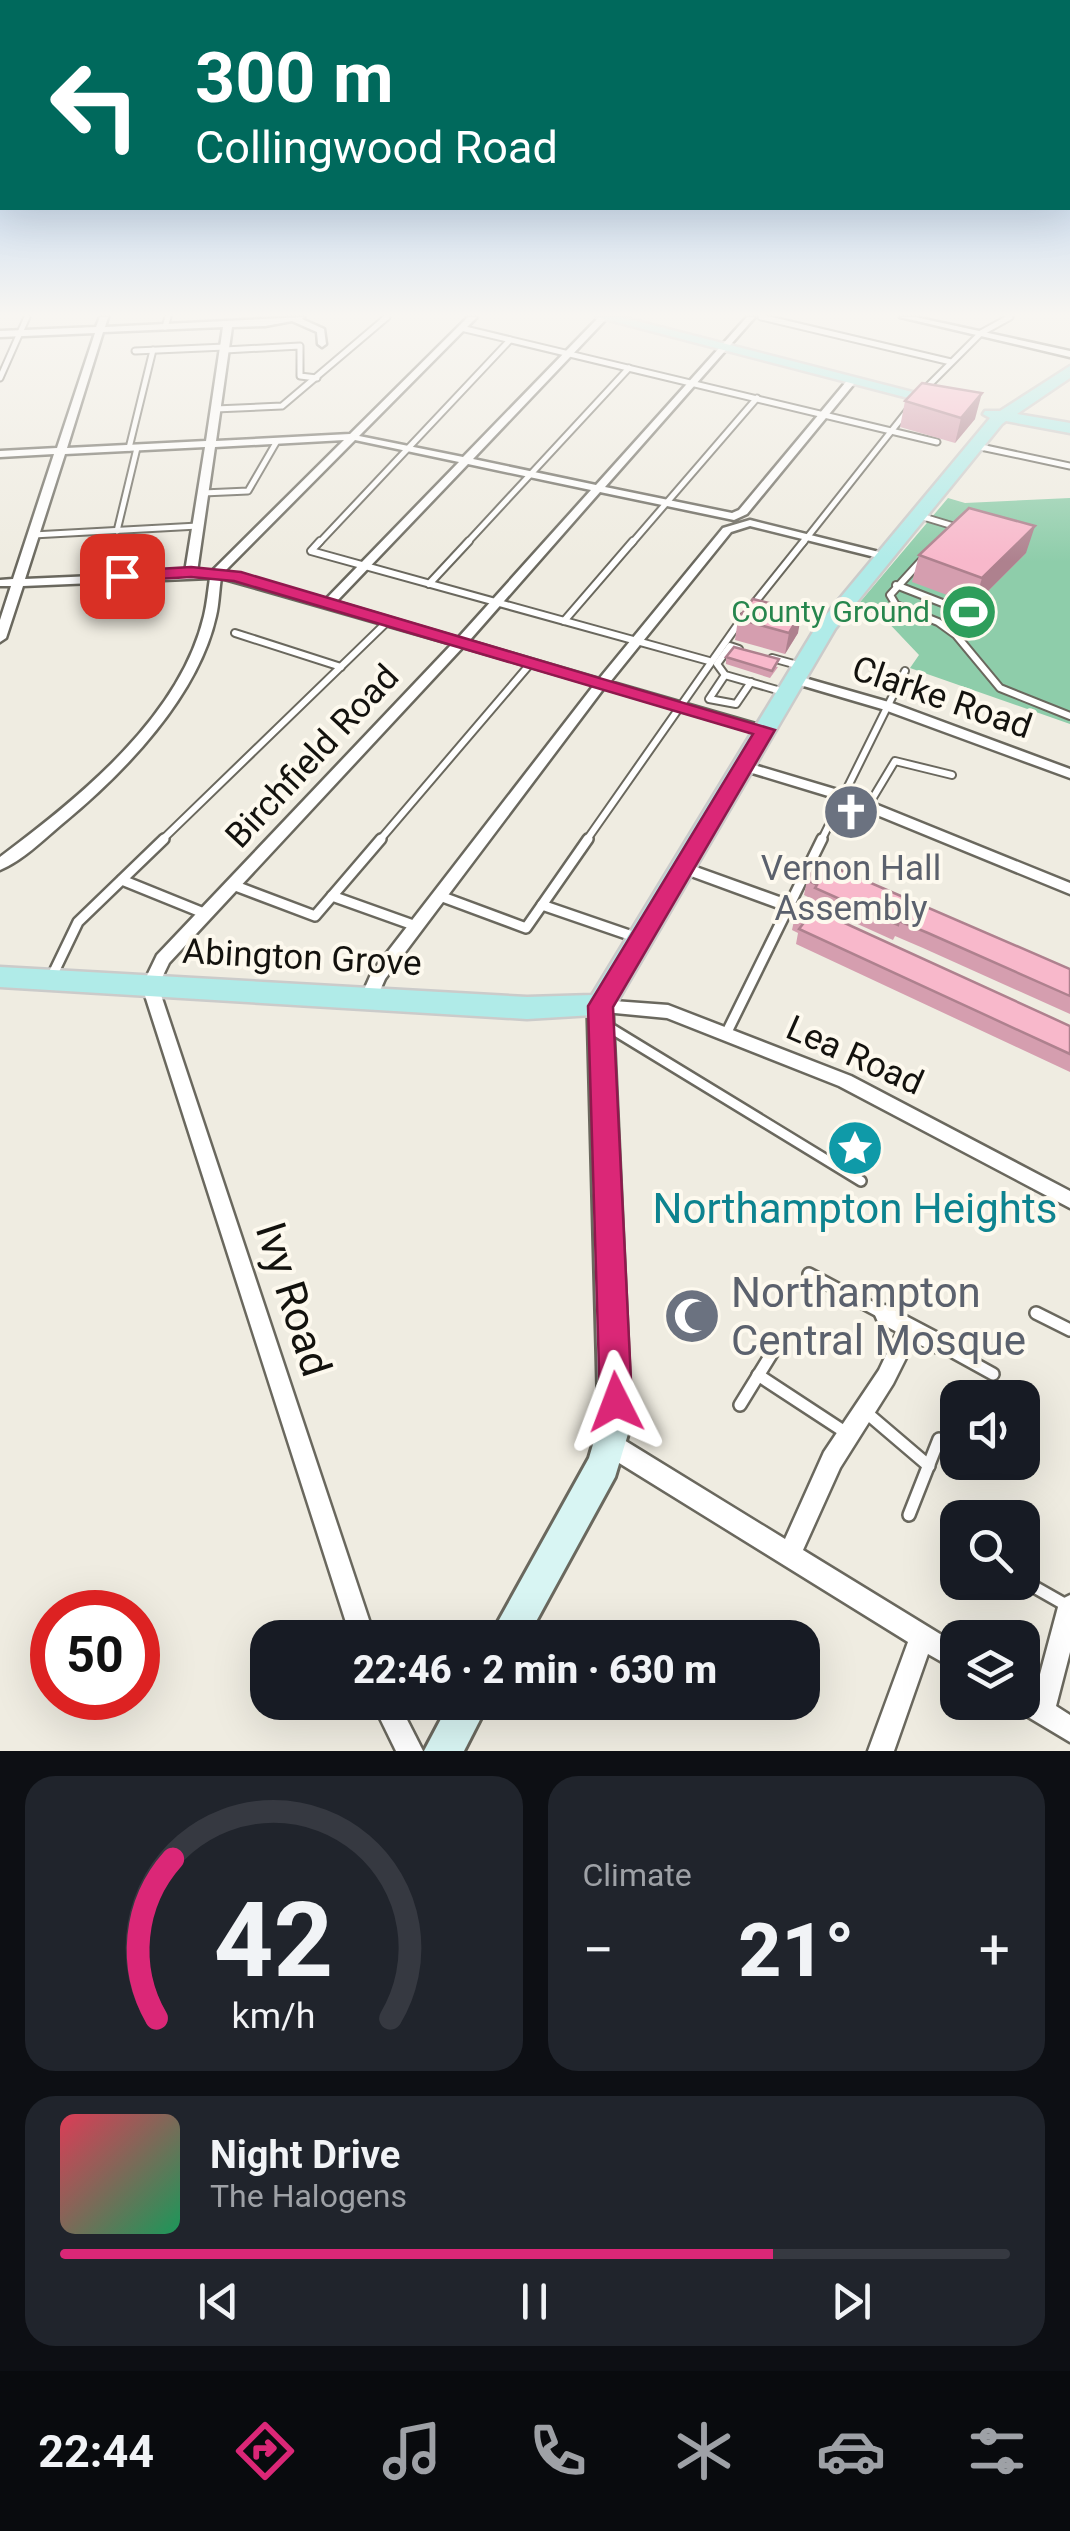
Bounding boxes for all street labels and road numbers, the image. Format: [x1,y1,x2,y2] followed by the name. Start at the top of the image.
[847,648,1037,747] street label: Clarke Road
[217,657,407,856] street label: Birchfield Road
[181,931,423,984] street label: Abington Grove
[780,1007,930,1104] street label: Lea Road
[246,1216,341,1382] street label: Ivy Road

